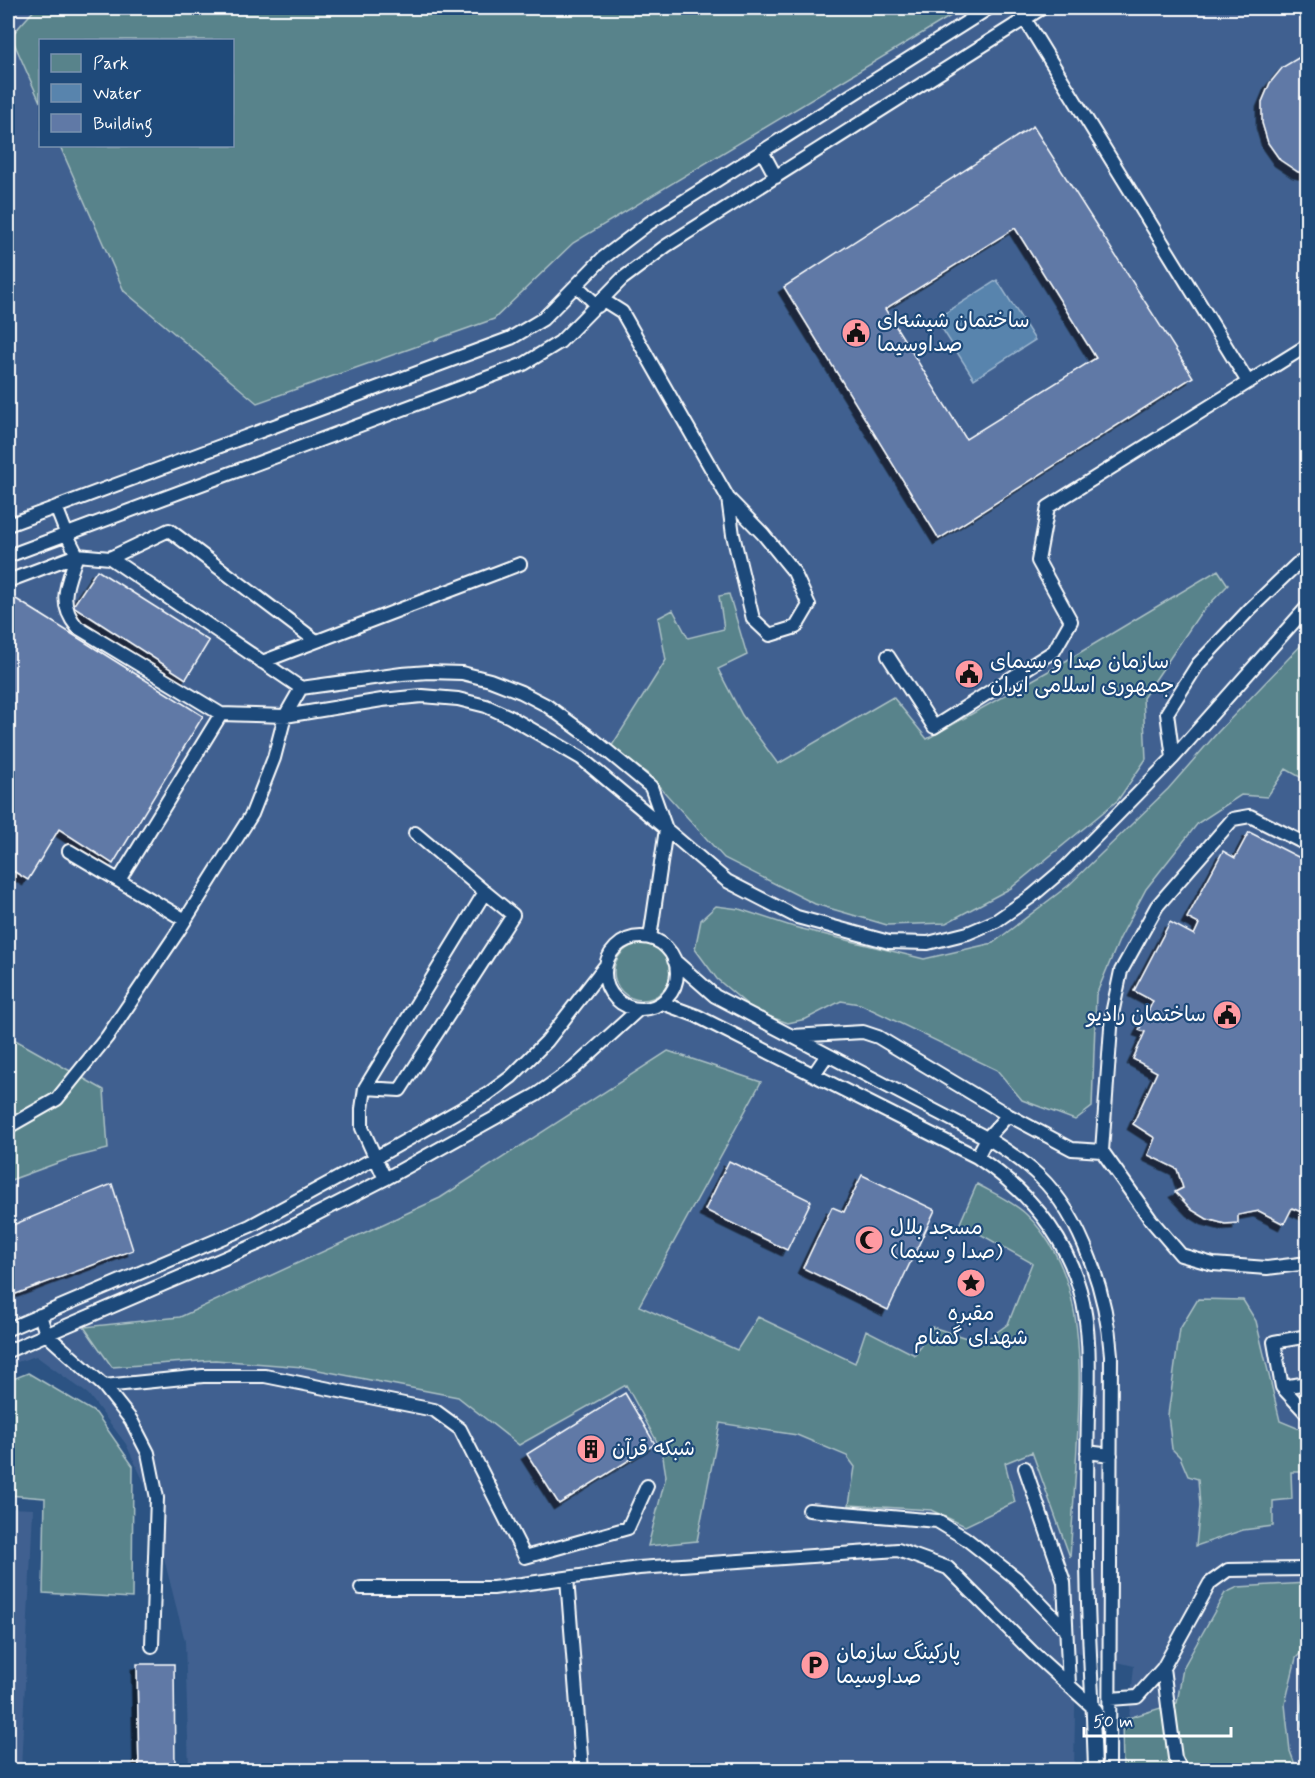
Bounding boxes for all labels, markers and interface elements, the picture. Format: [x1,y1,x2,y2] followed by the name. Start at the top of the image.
[39,39,234,147] legend
[93,52,129,76] text: Park
[93,82,142,106] text: Water
[93,112,153,138] text: Building
[877,307,1030,359] place label: ساختمان شیشه‌ای صداوسیما
[840,317,872,349] public building icon: ساختمان شیشه‌ای صداوسیما
[990,648,1175,700] place label: سازمان صدا و سیمای جمهوری اسلامی ایران
[953,658,985,690] public building icon: سازمان صدا و سیمای جمهوری اسلامی ایران
[1211,999,1243,1031] public building icon: ساختمان رادیو
[1085,1001,1206,1029] place label: ساختمان رادیو
[890,1214,1003,1266] place label: مسجد بلال (صدا و سیما)
[853,1224,885,1256] mosque icon: مسجد بلال (صدا و سیما)
[955,1267,987,1299] place icon: مقبره شهدای گمنام
[914,1300,1028,1353] place label: مقبره شهدای گمنام
[575,1433,607,1465] building icon: شبکه قرآن
[612,1435,695,1463] place label: شبکه قرآن
[836,1639,960,1691] place label: پارکینگ سازمان صداوسیما
[799,1649,831,1681] parking icon: پارکینگ سازمان صداوسیما
[1084,1700,1231,1738] scale bar
[1093,1710,1133,1734] text: 50 m

